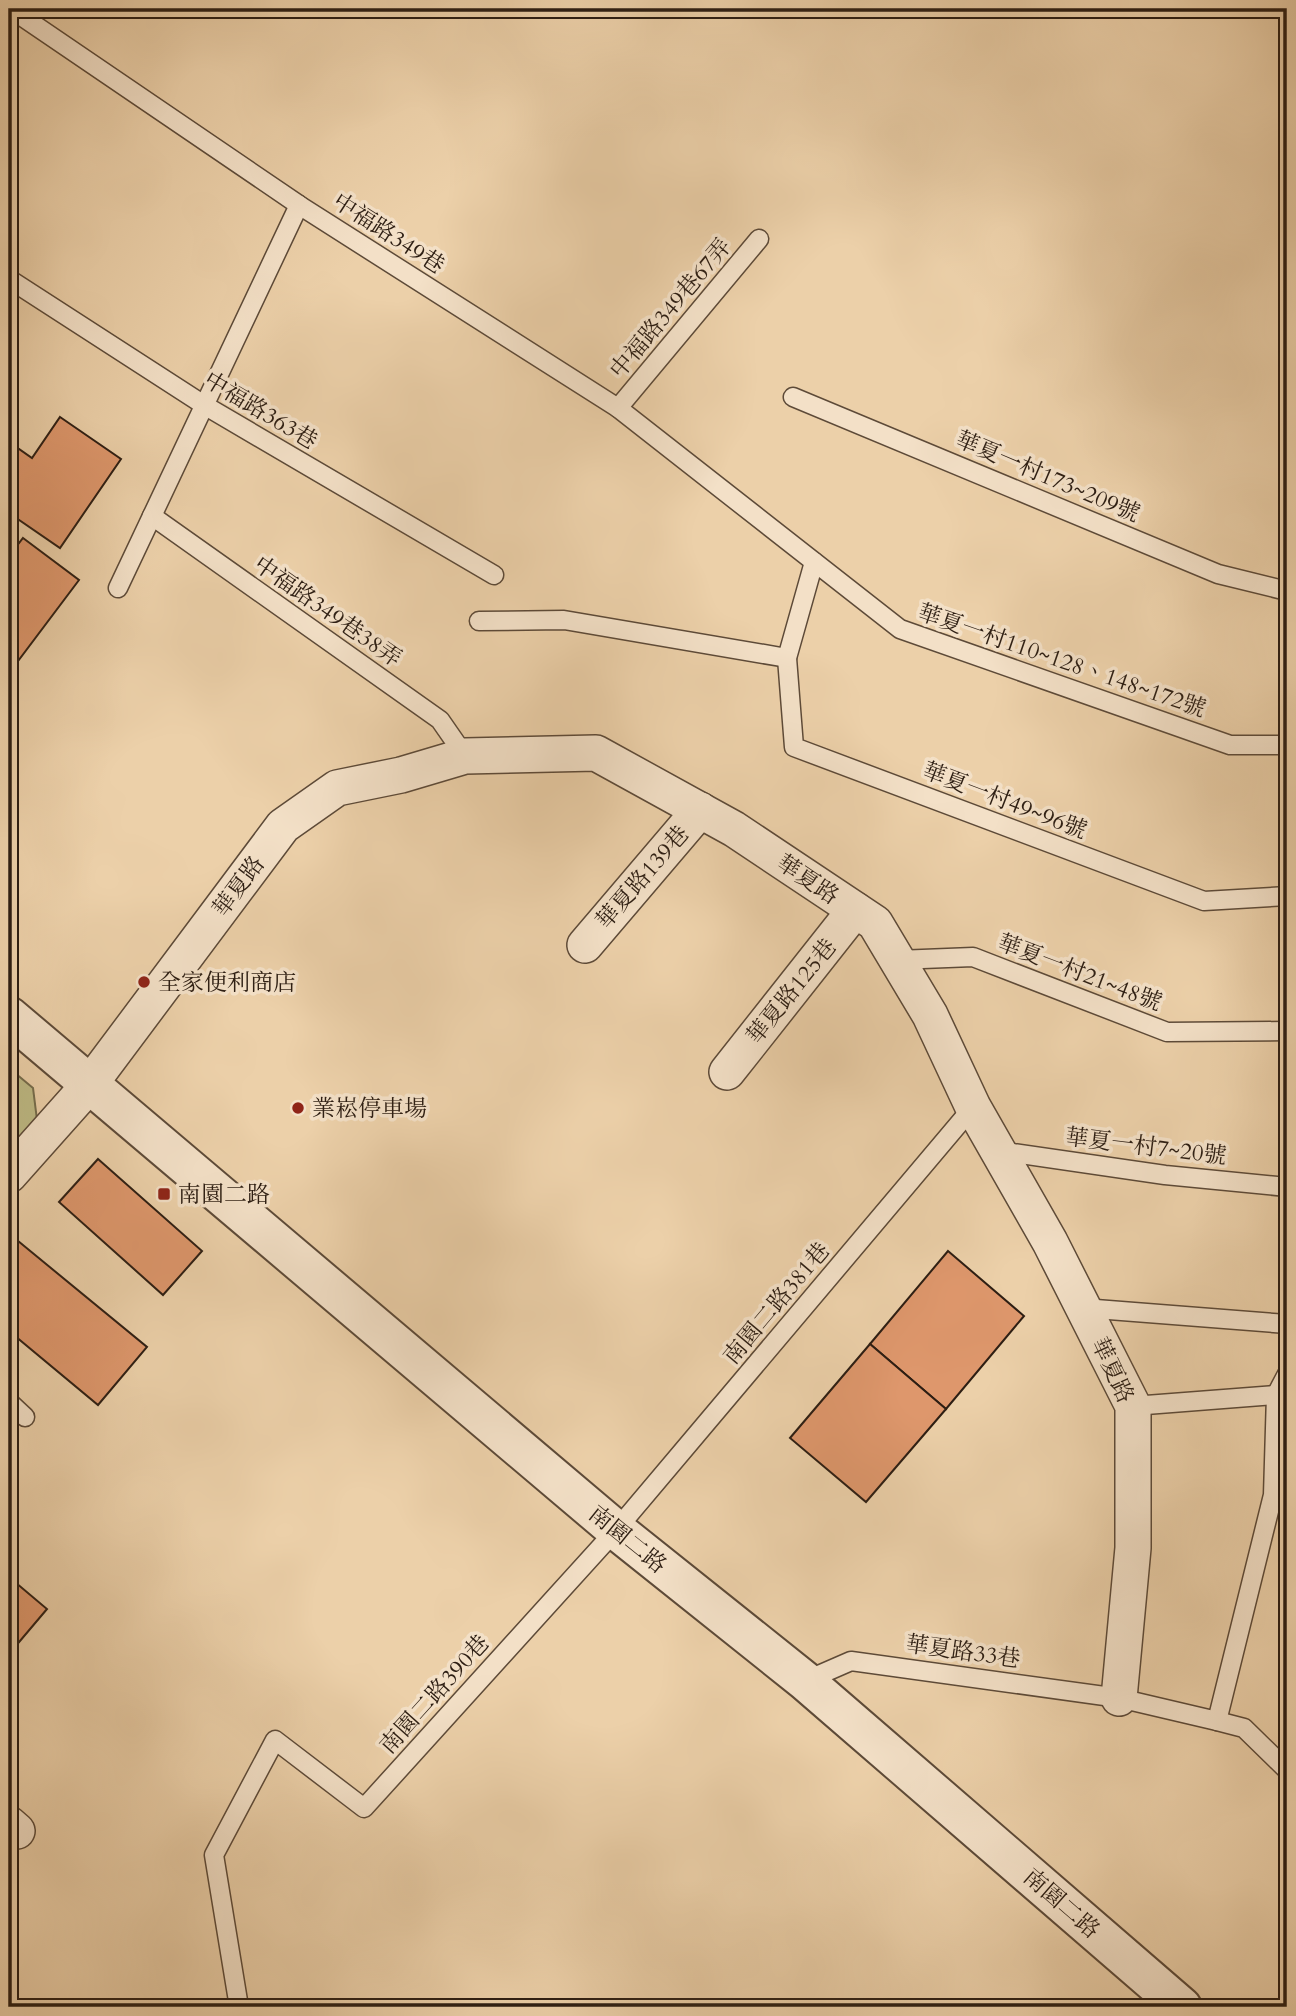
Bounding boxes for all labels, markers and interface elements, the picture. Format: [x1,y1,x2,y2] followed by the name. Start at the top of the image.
[327,186,451,281] street label: 中福路349巷
[603,232,738,385] street label: 中福路349巷67弄
[198,364,323,457] street label: 中福路363巷
[951,424,1145,529] street label: 華夏一村173~209號
[248,549,408,674] street label: 中福路349巷38弄
[914,597,1210,724] street label: 華夏一村110~128、148~172號
[918,755,1092,846] street label: 華夏一村49~96號
[589,819,696,936] street label: 華夏路139巷
[770,847,845,912] street label: 華夏路
[205,849,272,923] street label: 華夏路
[993,927,1167,1018] street label: 華夏一村21~48號
[739,932,844,1051] street label: 華夏路125巷
[158,967,296,998] place label: 全家便利商店
[136,974,152,990] marker: 全家便利商店
[312,1093,427,1124] place label: 業崧停車場
[290,1100,306,1116] marker: 業崧停車場
[1064,1121,1228,1172] street label: 華夏一村7~20號
[178,1179,270,1210] place label: 南園二路
[156,1186,172,1202] marker: 南園二路
[716,1236,837,1371] street label: 南園二路381巷
[1084,1332,1141,1408] street label: 華夏路
[582,1498,673,1580] street label: 南園二路
[373,1628,496,1761] street label: 南園二路390巷
[904,1628,1022,1675] street label: 華夏路33巷
[1017,1862,1107,1945] street label: 南園二路

